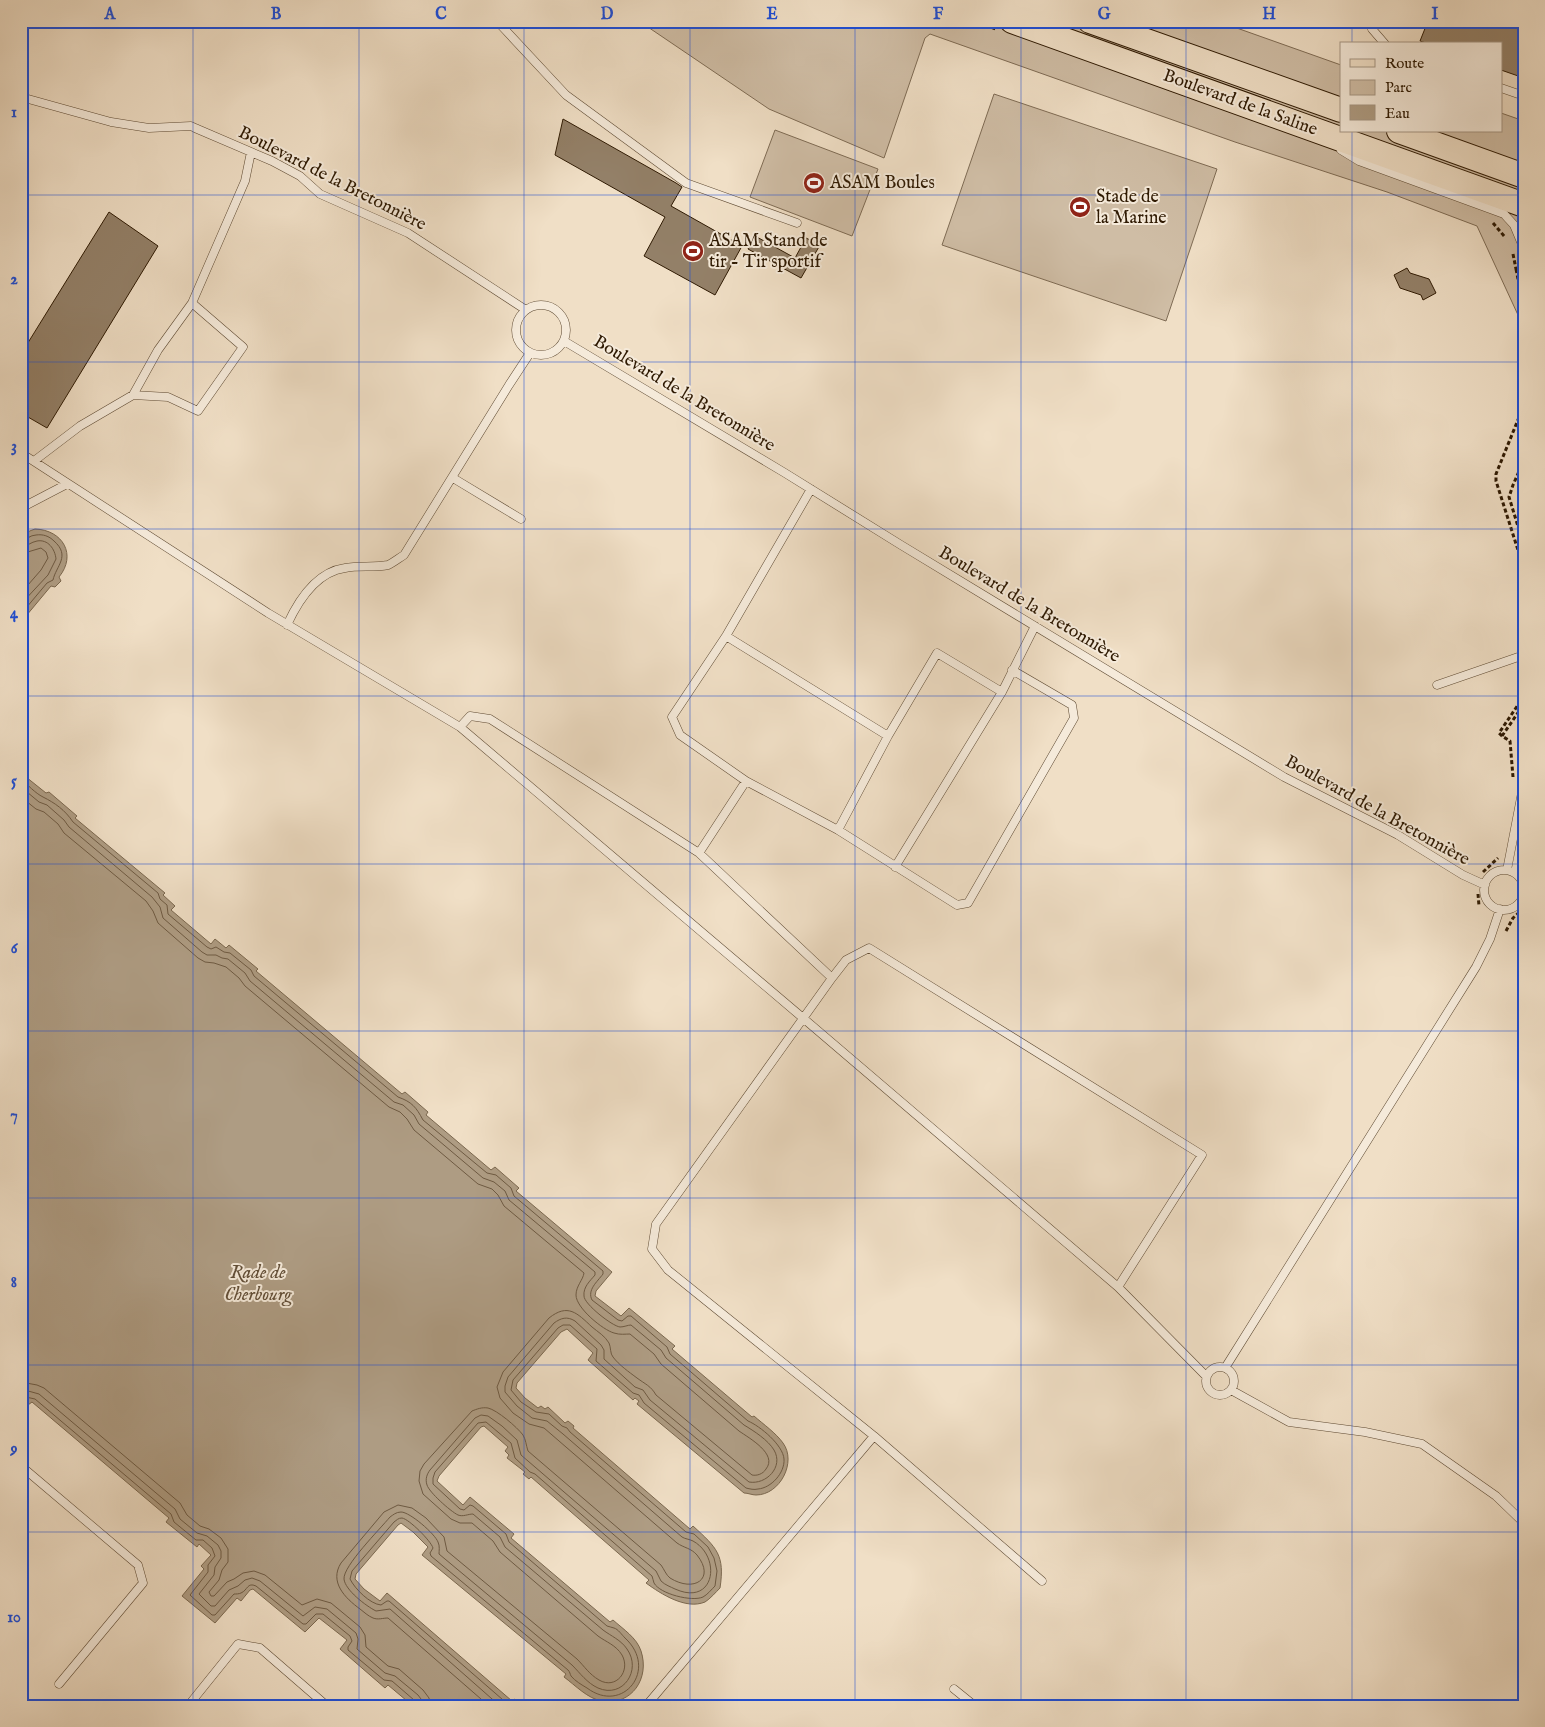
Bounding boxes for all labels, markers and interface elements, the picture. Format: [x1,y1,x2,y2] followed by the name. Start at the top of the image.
[104,5,117,25] text: A
[271,5,282,25] text: B
[435,5,447,25] text: C
[601,5,614,25] text: D
[766,5,778,25] text: E
[933,5,944,25] text: F
[1098,5,1111,25] text: G
[1262,5,1276,25] text: H
[1432,5,1439,25] text: I
[1340,42,1502,132] legend
[1385,54,1424,73] text: Route
[1160,64,1320,142] street label: Boulevard de la Saline
[1385,78,1412,97] text: Parc
[11,103,17,123] text: 1
[1385,104,1410,123] text: Eau
[234,122,430,236] street label: Boulevard de la Bretonnière
[802,171,826,195] sports icon: ASAM Boules
[829,172,935,195] place label: ASAM Boules
[1096,186,1167,230] place label: Stade de la Marine
[1068,195,1092,219] sports icon: Stade de la Marine
[708,230,828,274] place label: ASAM Stand de tir - Tir sportif
[681,239,705,263] sports icon: ASAM Stand de tir - Tir sportif
[10,270,18,290] text: 2
[589,331,779,457] street label: Boulevard de la Bretonnière
[11,437,17,457] text: 3
[934,542,1124,668] street label: Boulevard de la Bretonnière
[10,604,19,624] text: 4
[1281,751,1473,871] street label: Boulevard de la Bretonnière
[11,772,17,792] text: 5
[11,939,19,959] text: 6
[10,1106,18,1126] text: 7
[225,1261,292,1307] water label: Rade de Cherbourg
[11,1273,17,1293] text: 8
[10,1440,18,1460] text: 9
[7,1608,21,1628] text: 10

